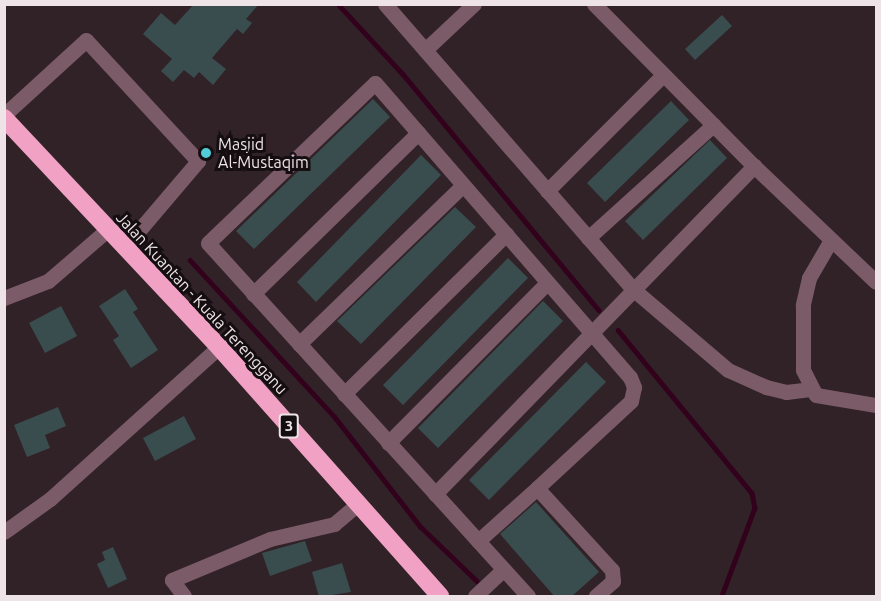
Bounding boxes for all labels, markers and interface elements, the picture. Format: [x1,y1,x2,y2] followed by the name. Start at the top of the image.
[218,134,309,172] place label: Masjid Al-Mustaqim
[199,146,213,160] marker: Masjid Al-Mustaqim
[112,208,292,398] street label: Jalan Kuantan - Kuala Terengganu
[278,414,300,438] road number: 3

